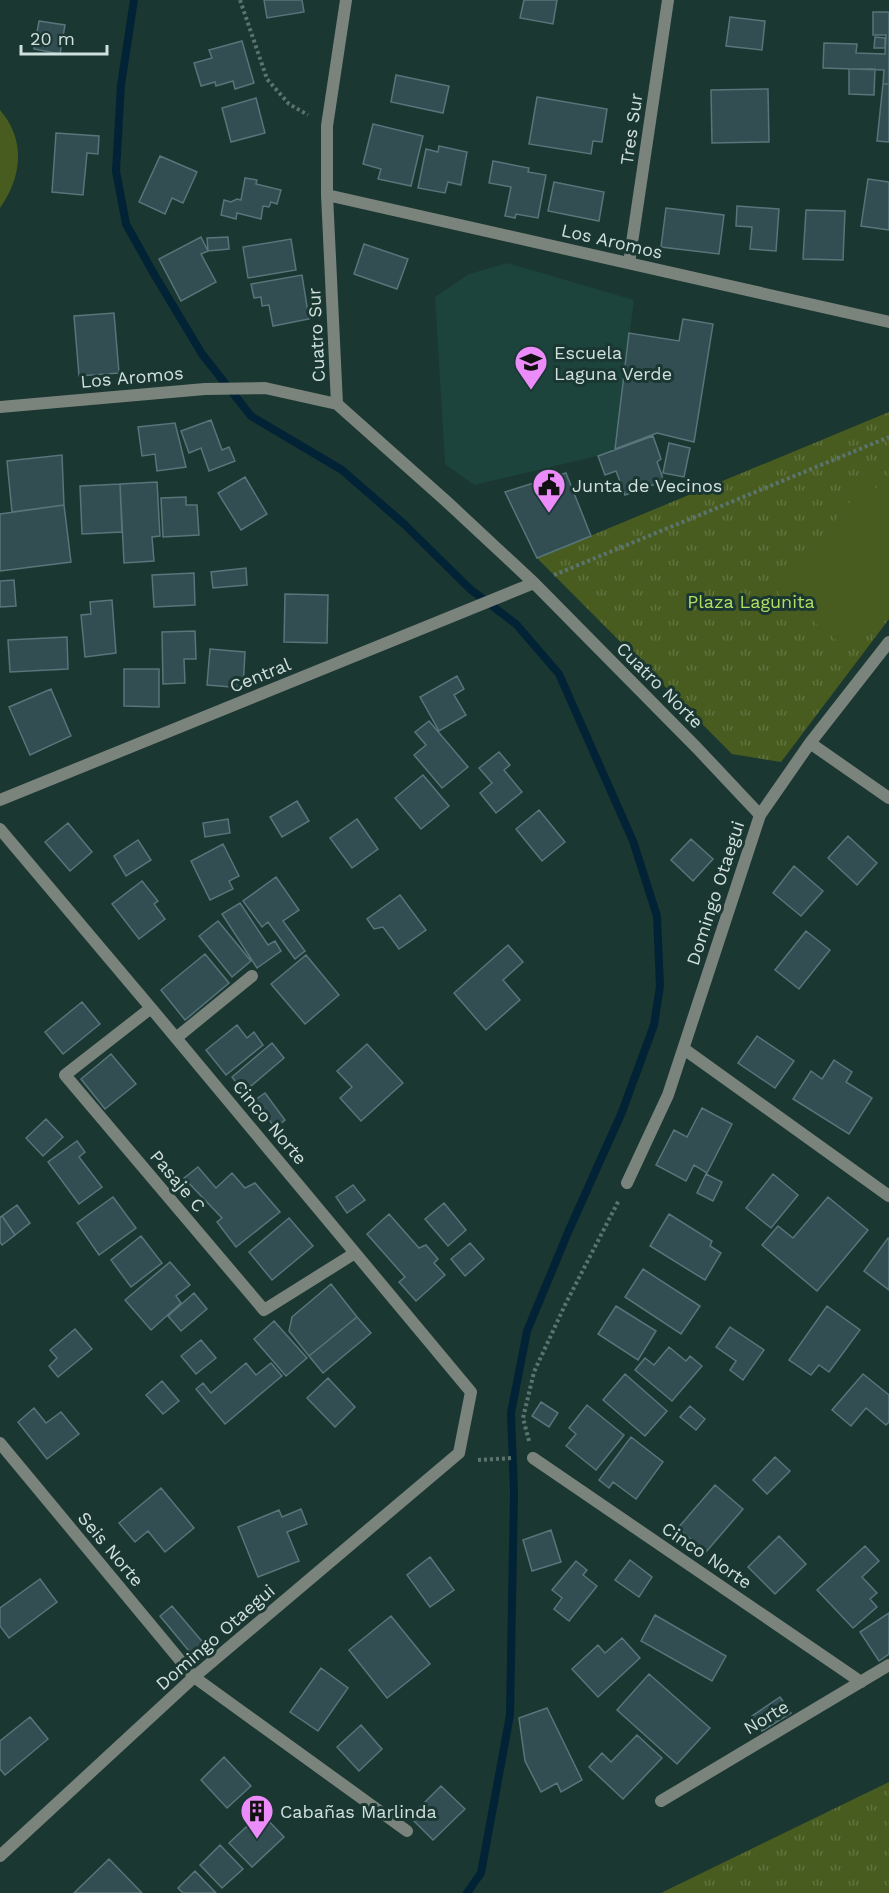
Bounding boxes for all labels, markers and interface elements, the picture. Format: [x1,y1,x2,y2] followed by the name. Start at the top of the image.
[21,18,106,56] scale bar
[30,28,75,49] text: 20 m
[616,92,646,166] street label: Tres Sur
[559,219,665,263] street label: Los Aromos
[303,287,329,383] street label: Cuatro Sur
[554,342,672,384] place label: Escuela Laguna Verde
[513,344,549,391] school or university icon: Escuela Laguna Verde
[80,362,184,392] street label: Los Aromos
[531,467,567,514] public building icon: Junta de Vecinos
[572,475,722,496] place label: Junta de Vecinos
[687,591,815,612] park label: Plaza Lagunita
[612,637,708,733] street label: Cuatro Norte
[226,653,294,697] street label: Central
[682,818,748,968] street label: Domingo Otaegui
[229,1075,311,1169] street label: Cinco Norte
[146,1146,210,1216] street label: Pasaje C
[74,1507,148,1591] street label: Seis Norte
[658,1517,756,1593] street label: Cinco Norte
[151,1580,279,1694] street label: Domingo Otaegui
[740,1695,792,1739] street label: Norte
[239,1793,275,1840] building icon: Cabañas Marlinda
[280,1801,437,1822] place label: Cabañas Marlinda

